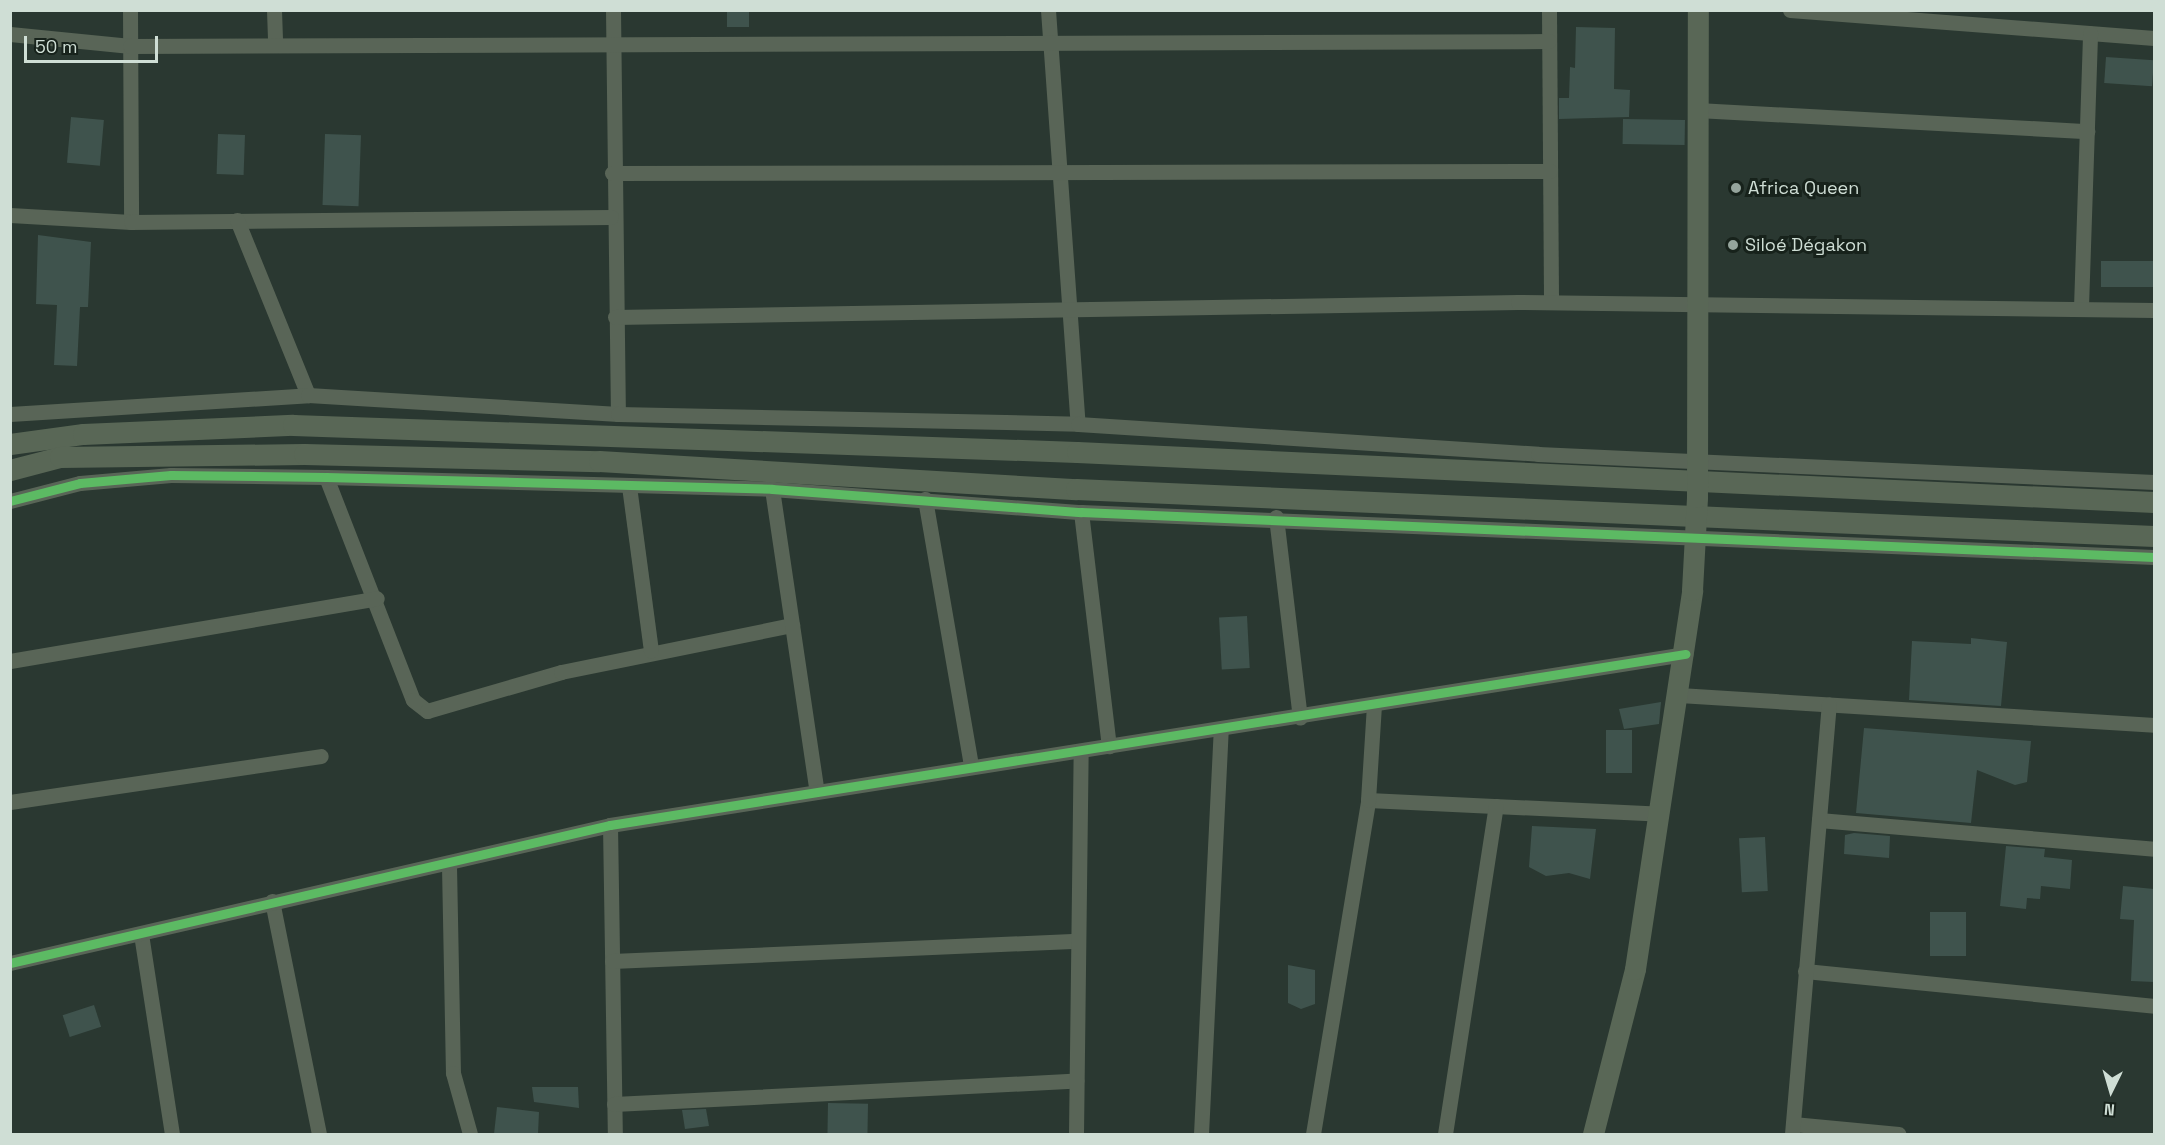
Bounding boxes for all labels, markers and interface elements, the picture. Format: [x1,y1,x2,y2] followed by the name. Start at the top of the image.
[27,24,160,62] scale bar
[35,35,77,58] text: 50 m
[1748,177,1859,199] place label: Africa Queen
[1729,181,1743,195] marker: Africa Queen
[1745,234,1867,256] place label: Siloé Dégakon
[1726,238,1740,252] marker: Siloé Dégakon
[2081,1061,2141,1121] north arrow
[2103,1099,2116,1120] text: N

